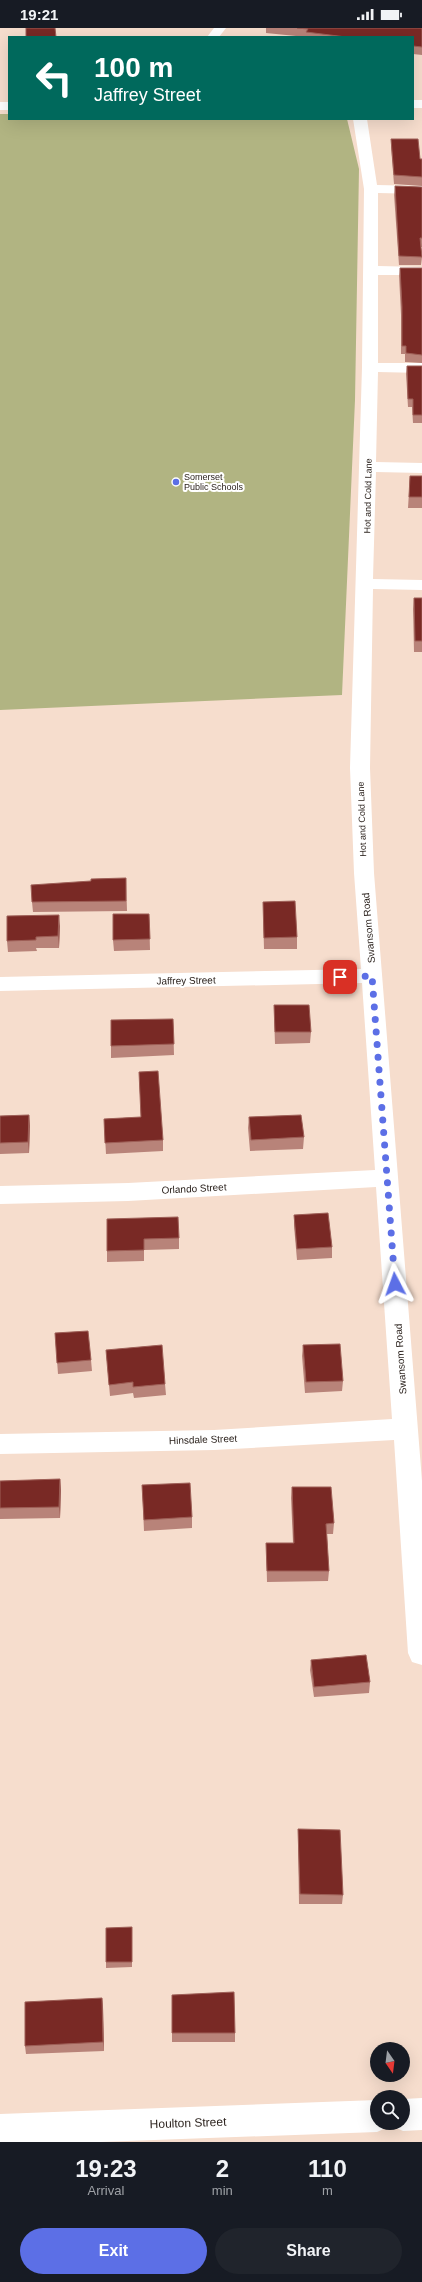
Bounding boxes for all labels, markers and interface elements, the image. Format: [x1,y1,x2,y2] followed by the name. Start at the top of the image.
[20,6,58,23] text: 19:21
[28,52,80,104] icon: left
[94,52,173,83] text: 100 m
[94,85,201,105] text: Jaffrey Street
[362,458,374,534] street label: Hot and Cold Lane
[184,472,244,492] place label: Somerset Public Schools
[171,477,181,487] marker: Somerset Public Schools
[356,781,368,857] street label: Hot and Cold Lane
[360,892,377,964] street label: Swansom Road
[323,960,357,994] pin
[329,966,351,988] icon: arrive
[156,974,216,987] street label: Jaffrey Street
[161,1181,227,1196] street label: Orlando Street
[374,1263,416,1305] position arrow
[393,1323,408,1395] street label: Swansom Road
[169,1433,238,1446] street label: Hinsdale Street
[370,2042,410,2082] north arrow
[370,2042,410,2130] map controls
[370,2090,410,2130] button: search
[149,2115,227,2131] street label: Houlton Street
[75,2155,137,2182] text: 19:23
[216,2155,229,2182] text: 2
[308,2155,347,2182] text: 110
[88,2183,124,2198] text: Arrival
[212,2183,233,2198] text: min
[322,2183,333,2198] text: m
[20,2228,207,2274] button: Exit
[215,2228,402,2274] button: Share

